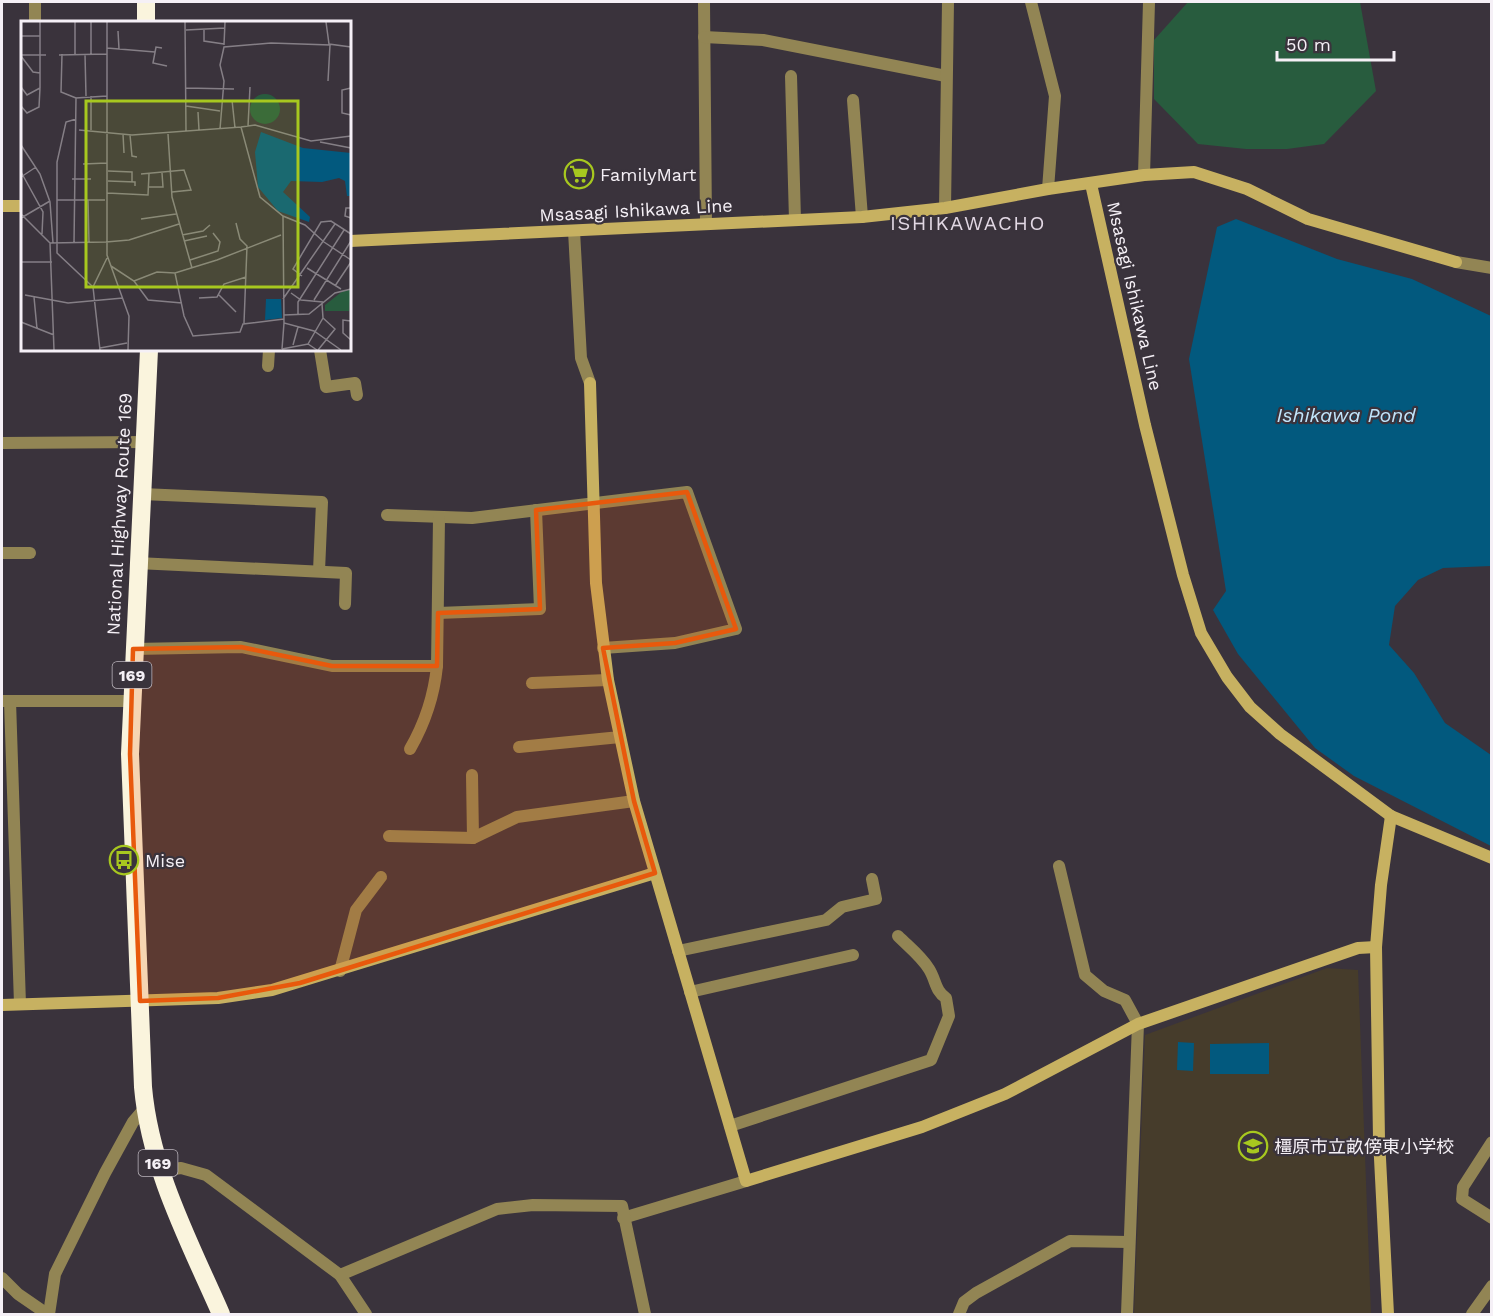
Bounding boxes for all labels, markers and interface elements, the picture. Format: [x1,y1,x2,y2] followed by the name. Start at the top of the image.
[21,21,351,351] inset map
[1277,24,1394,62] scale bar
[1286,34,1331,55] text: 50 m
[563,158,595,190] supermarket icon: FamilyMart
[600,164,697,185] place label: FamilyMart
[539,194,733,226] street label: Msasagi Ishikawa Line
[1103,199,1167,393] street label: Msasagi Ishikawa Line
[890,211,1046,235] district label: ISHIKAWACHO
[102,392,136,636] street label: National Highway Route 169
[1276,403,1416,427] water label: Ishikawa Pond
[112,662,152,688] road number: 169
[108,844,140,876] bus stop icon: Mise
[145,850,185,871] place label: Mise
[1237,1130,1269,1162] school or university icon: 橿原市立畝傍東小学校
[1274,1136,1454,1157] place label: 橿原市立畝傍東小学校
[138,1150,178,1176] road number: 169

